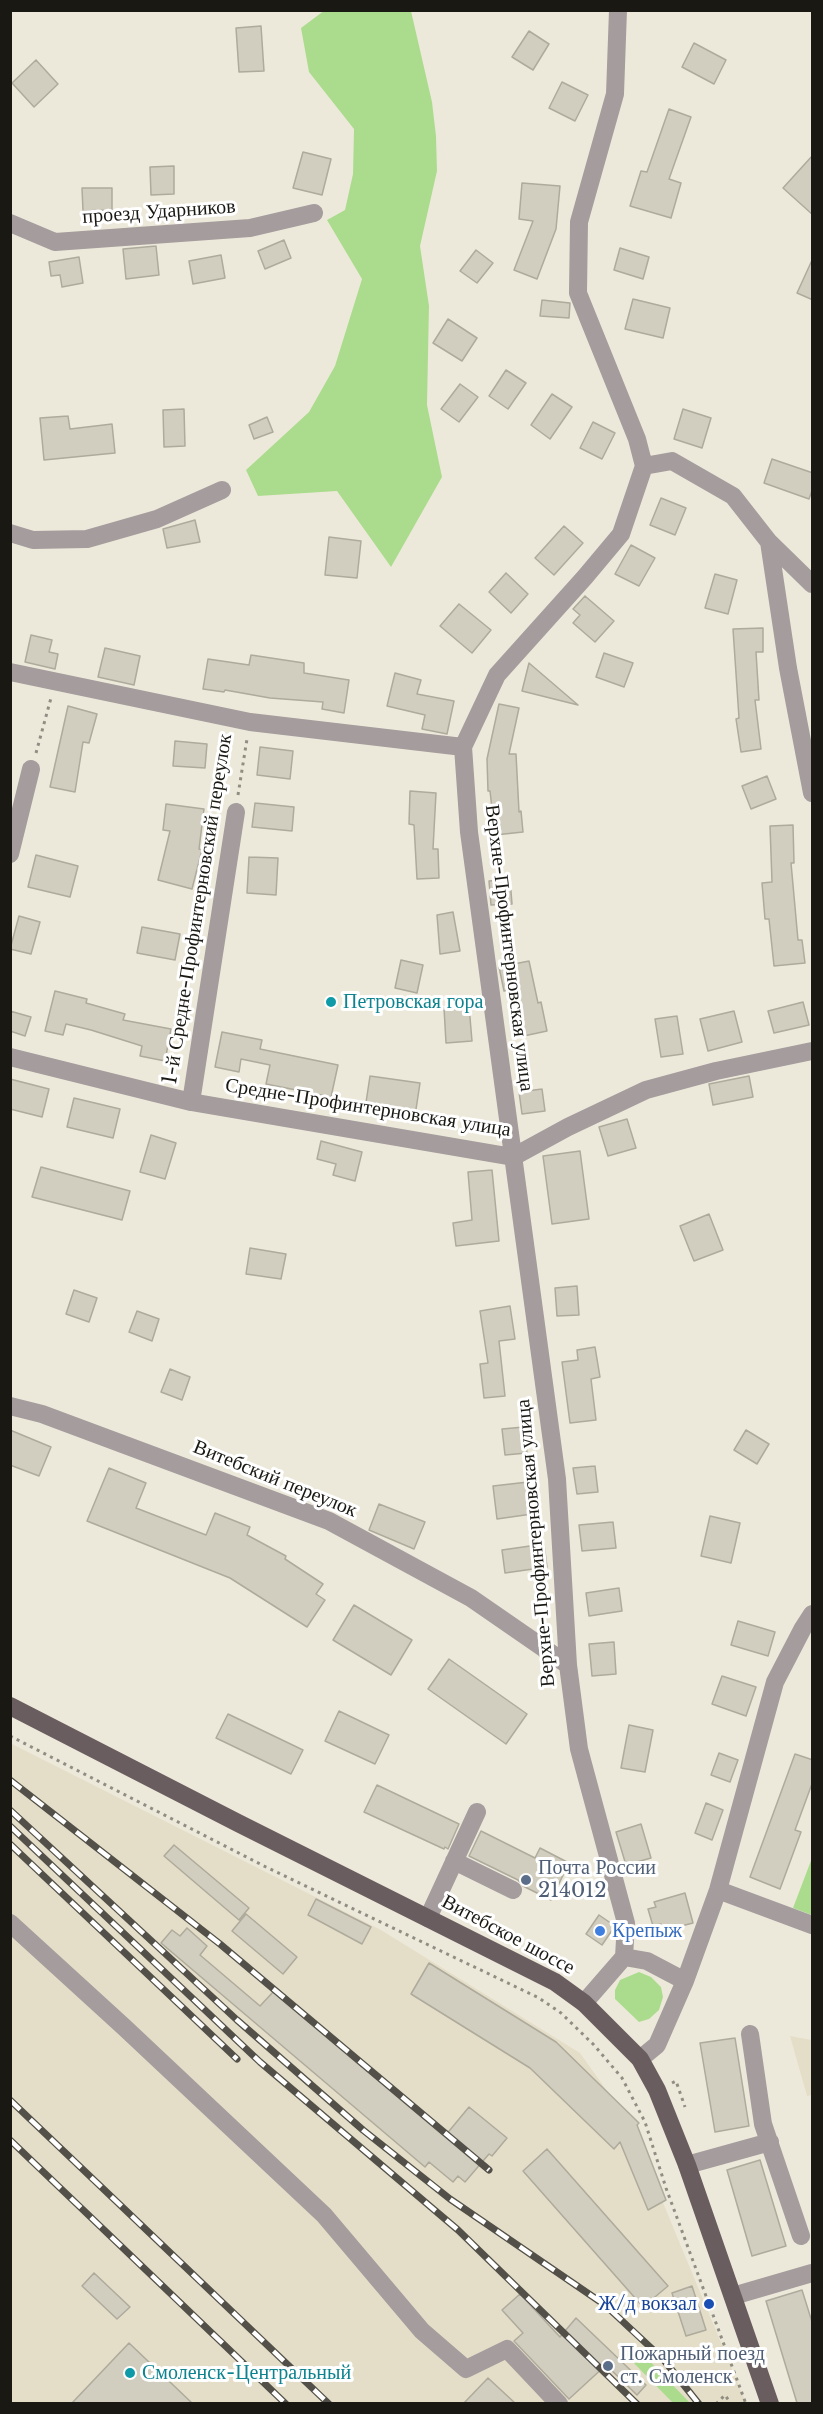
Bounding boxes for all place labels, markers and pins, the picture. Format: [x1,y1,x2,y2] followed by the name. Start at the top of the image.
[343,990,483,1014] place label: Петровская гора
[324,995,338,1009] marker: Петровская гора
[538,1856,656,1903] place label: Почта России 214012
[519,1873,533,1887] marker: Почта России 214012
[612,1919,682,1943] place label: Крепыж
[593,1924,607,1938] marker: Крепыж
[598,2292,697,2316] place label: Ж/д вокзал
[702,2297,716,2311] marker: Ж/д вокзал
[620,2342,765,2389] place label: Пожарный поезд ст. Смоленск
[601,2359,615,2373] marker: Пожарный поезд ст. Смоленск
[142,2361,351,2385] place label: Смоленск-Центральный
[123,2366,137,2380] marker: Смоленск-Центральный

